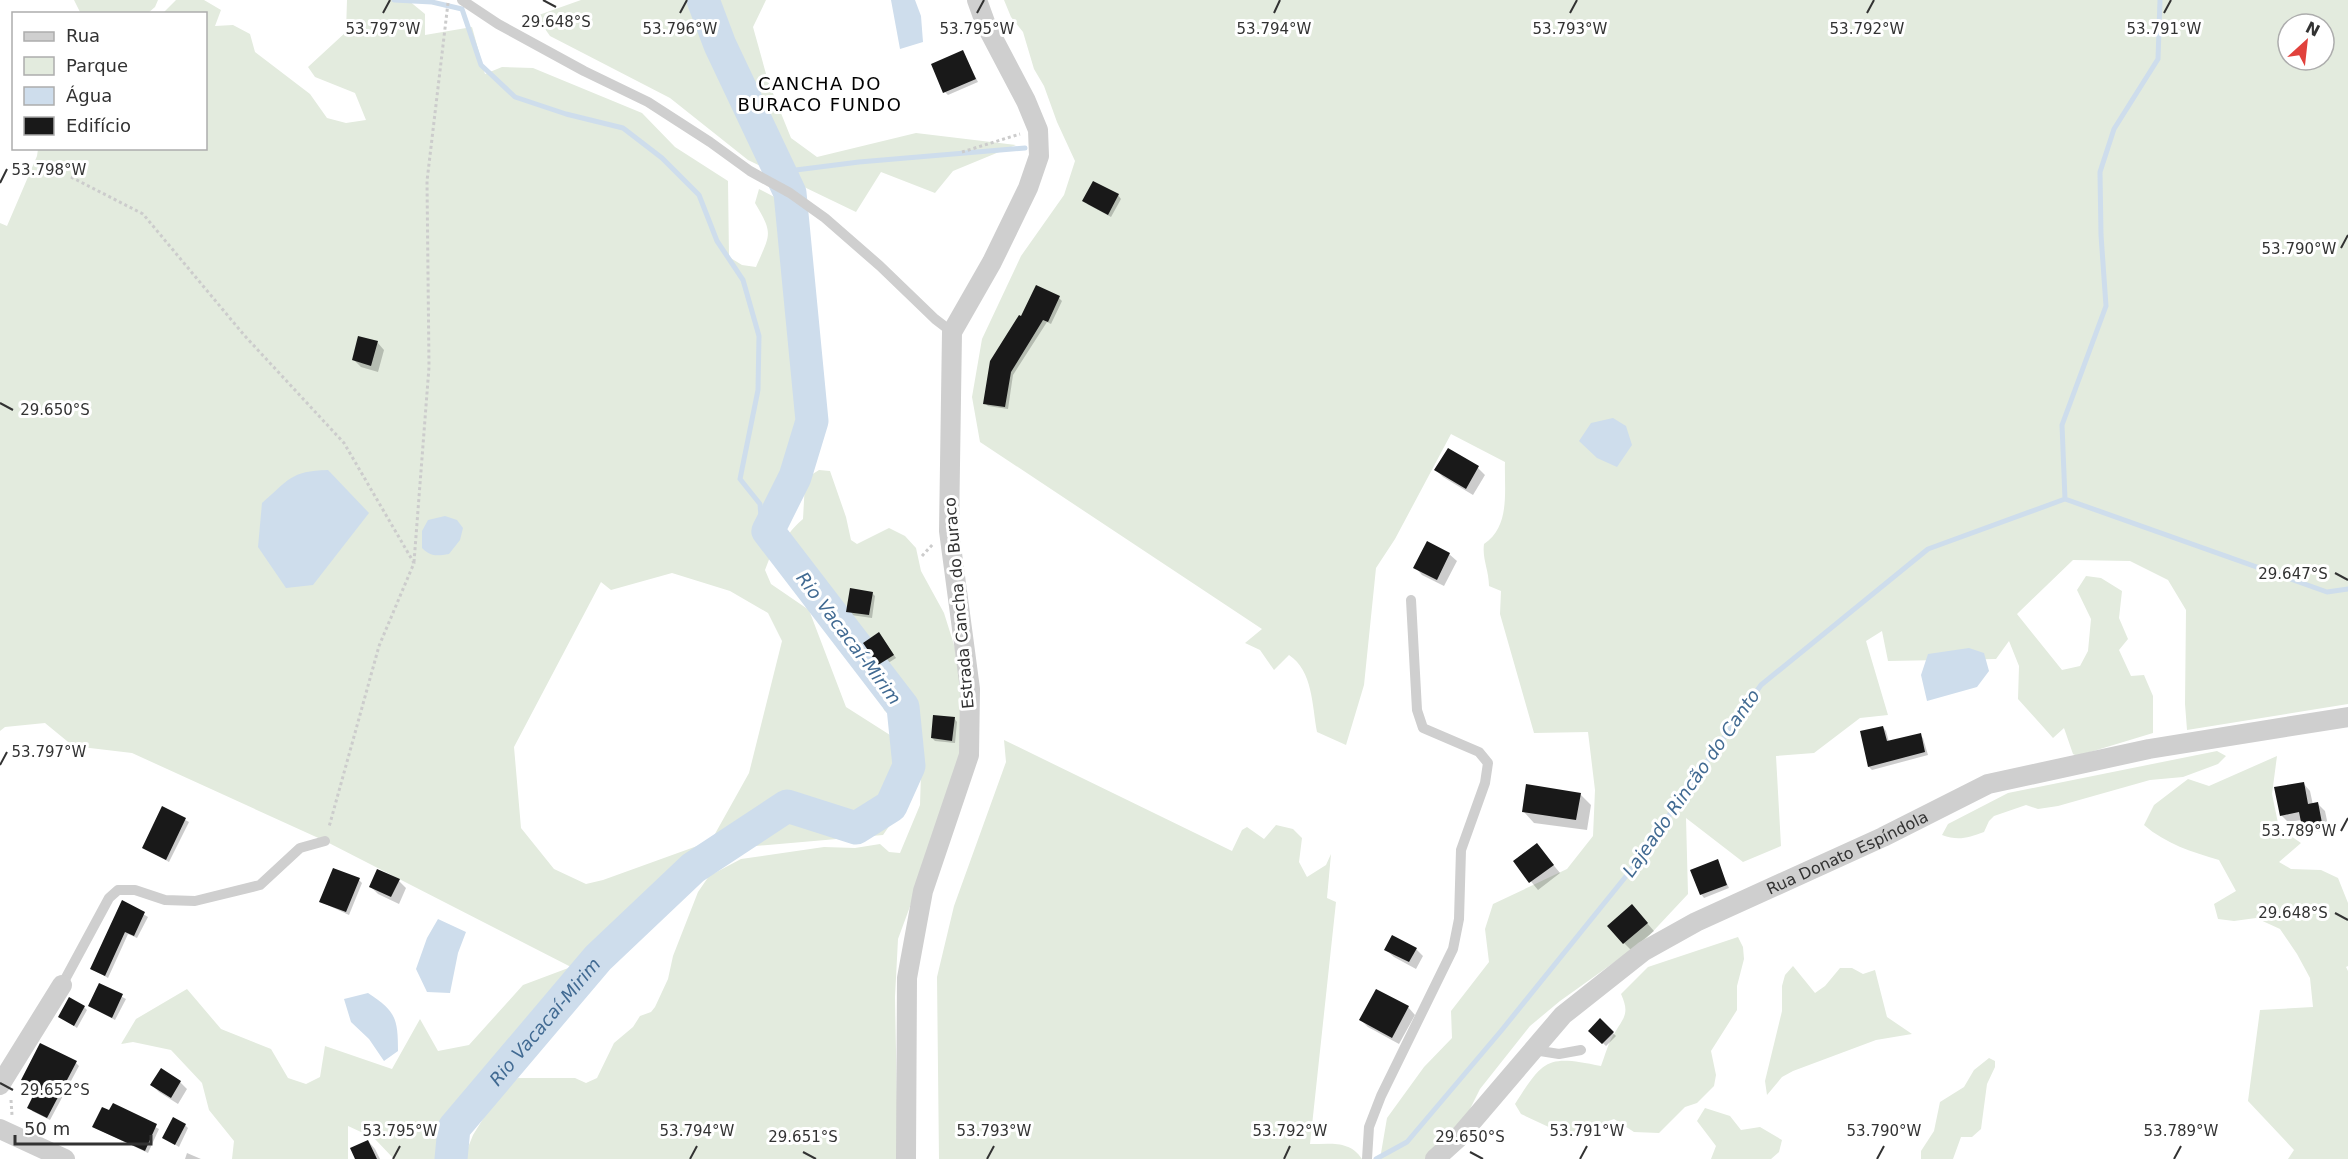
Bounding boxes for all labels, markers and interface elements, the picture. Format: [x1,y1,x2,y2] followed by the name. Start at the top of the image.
[12,12,207,150] legend
[2276,12,2336,72] north arrow
[521,13,591,31] text: 29.648°S
[2302,18,2323,41] text: N
[346,20,421,38] text: 53.797°W
[643,20,718,38] text: 53.796°W
[940,20,1015,38] text: 53.795°W
[1237,20,1312,38] text: 53.794°W
[1533,20,1608,38] text: 53.793°W
[1830,20,1905,38] text: 53.792°W
[2127,20,2202,38] text: 53.791°W
[66,25,100,46] text: Rua
[66,55,128,76] text: Parque
[738,73,902,115] district label: CANCHA DO BURACO FUNDO
[66,85,112,106] text: Água
[66,115,131,136] text: Edifício
[12,161,87,179] text: 53.798°W
[2262,240,2337,258] text: 53.790°W
[20,401,90,419] text: 29.650°S
[940,496,978,710] street label: Estrada Cancha do Buraco
[2258,565,2328,583] text: 29.647°S
[792,568,906,708] water label: Rio Vacacaí-Mirim
[1618,685,1764,881] water label: Lajeado Rincão do Canto
[12,743,87,761] text: 53.797°W
[1763,806,1931,898] street label: Rua Donato Espíndola
[2262,822,2337,840] text: 53.789°W
[2258,904,2328,922] text: 29.648°S
[485,953,604,1089] water label: Rio Vacacaí-Mirim
[20,1081,90,1099] text: 29.652°S
[15,1108,152,1146] scale bar
[24,1118,70,1139] text: 50 m
[363,1122,438,1140] text: 53.795°W
[660,1122,735,1140] text: 53.794°W
[957,1122,1032,1140] text: 53.793°W
[1253,1122,1328,1140] text: 53.792°W
[1550,1122,1625,1140] text: 53.791°W
[1847,1122,1922,1140] text: 53.790°W
[2144,1122,2219,1140] text: 53.789°W
[768,1128,838,1146] text: 29.651°S
[1435,1128,1505,1146] text: 29.650°S

